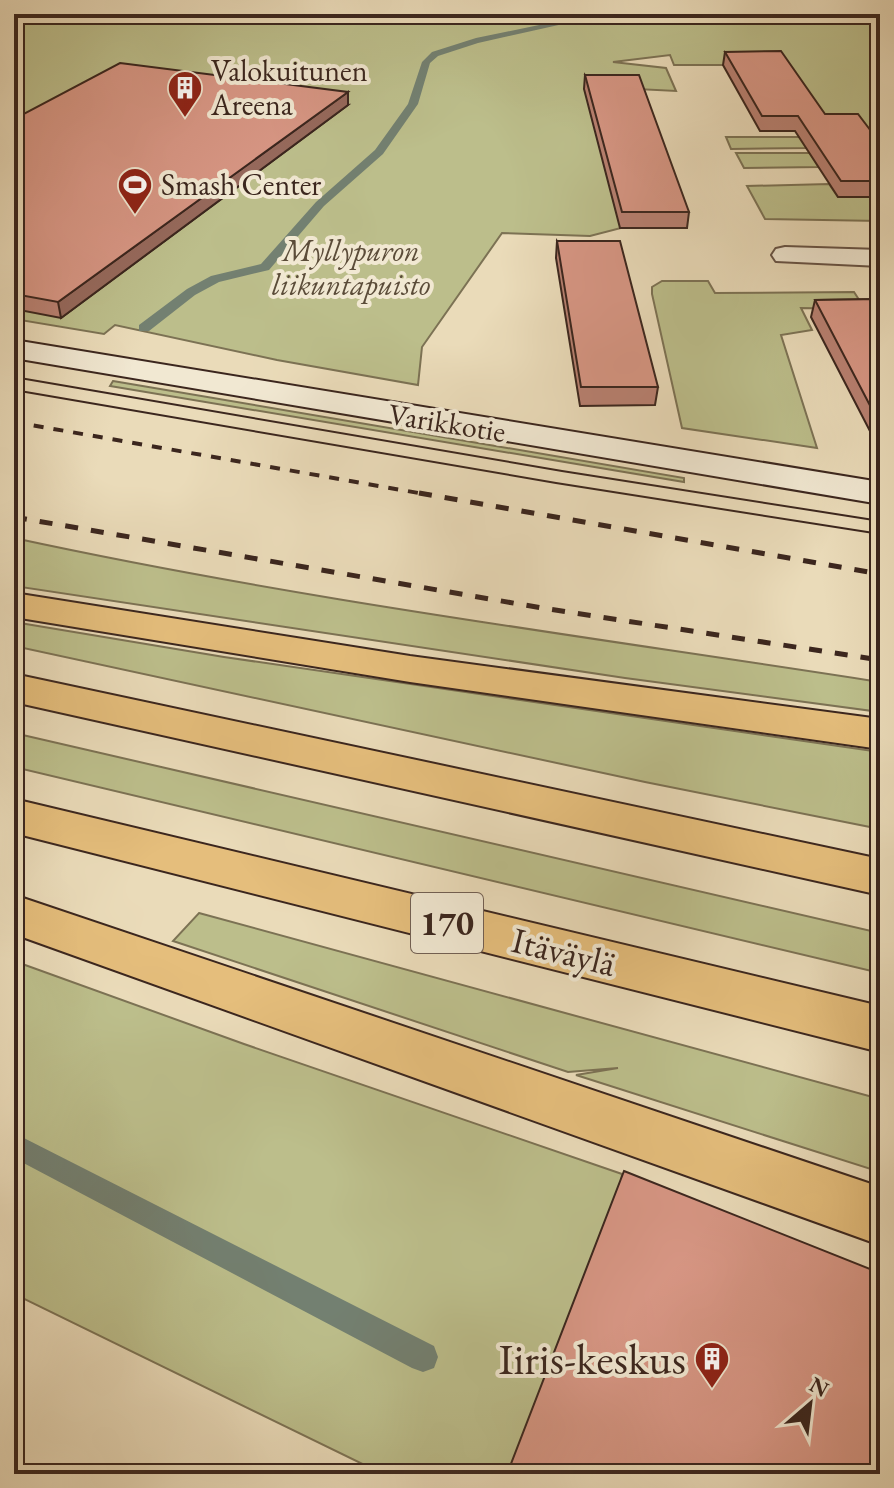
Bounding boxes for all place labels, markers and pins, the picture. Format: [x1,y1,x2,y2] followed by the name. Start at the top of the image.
[210,51,368,124] place label: Valokuitunen Areena
[166,69,204,119] building icon: Valokuitunen Areena
[161,165,321,204] place label: Smash Center
[116,166,154,216] sports icon: Smash Center
[498,1330,686,1387] place label: Iiris-keskus
[693,1340,731,1390] building icon: Iiris-keskus

